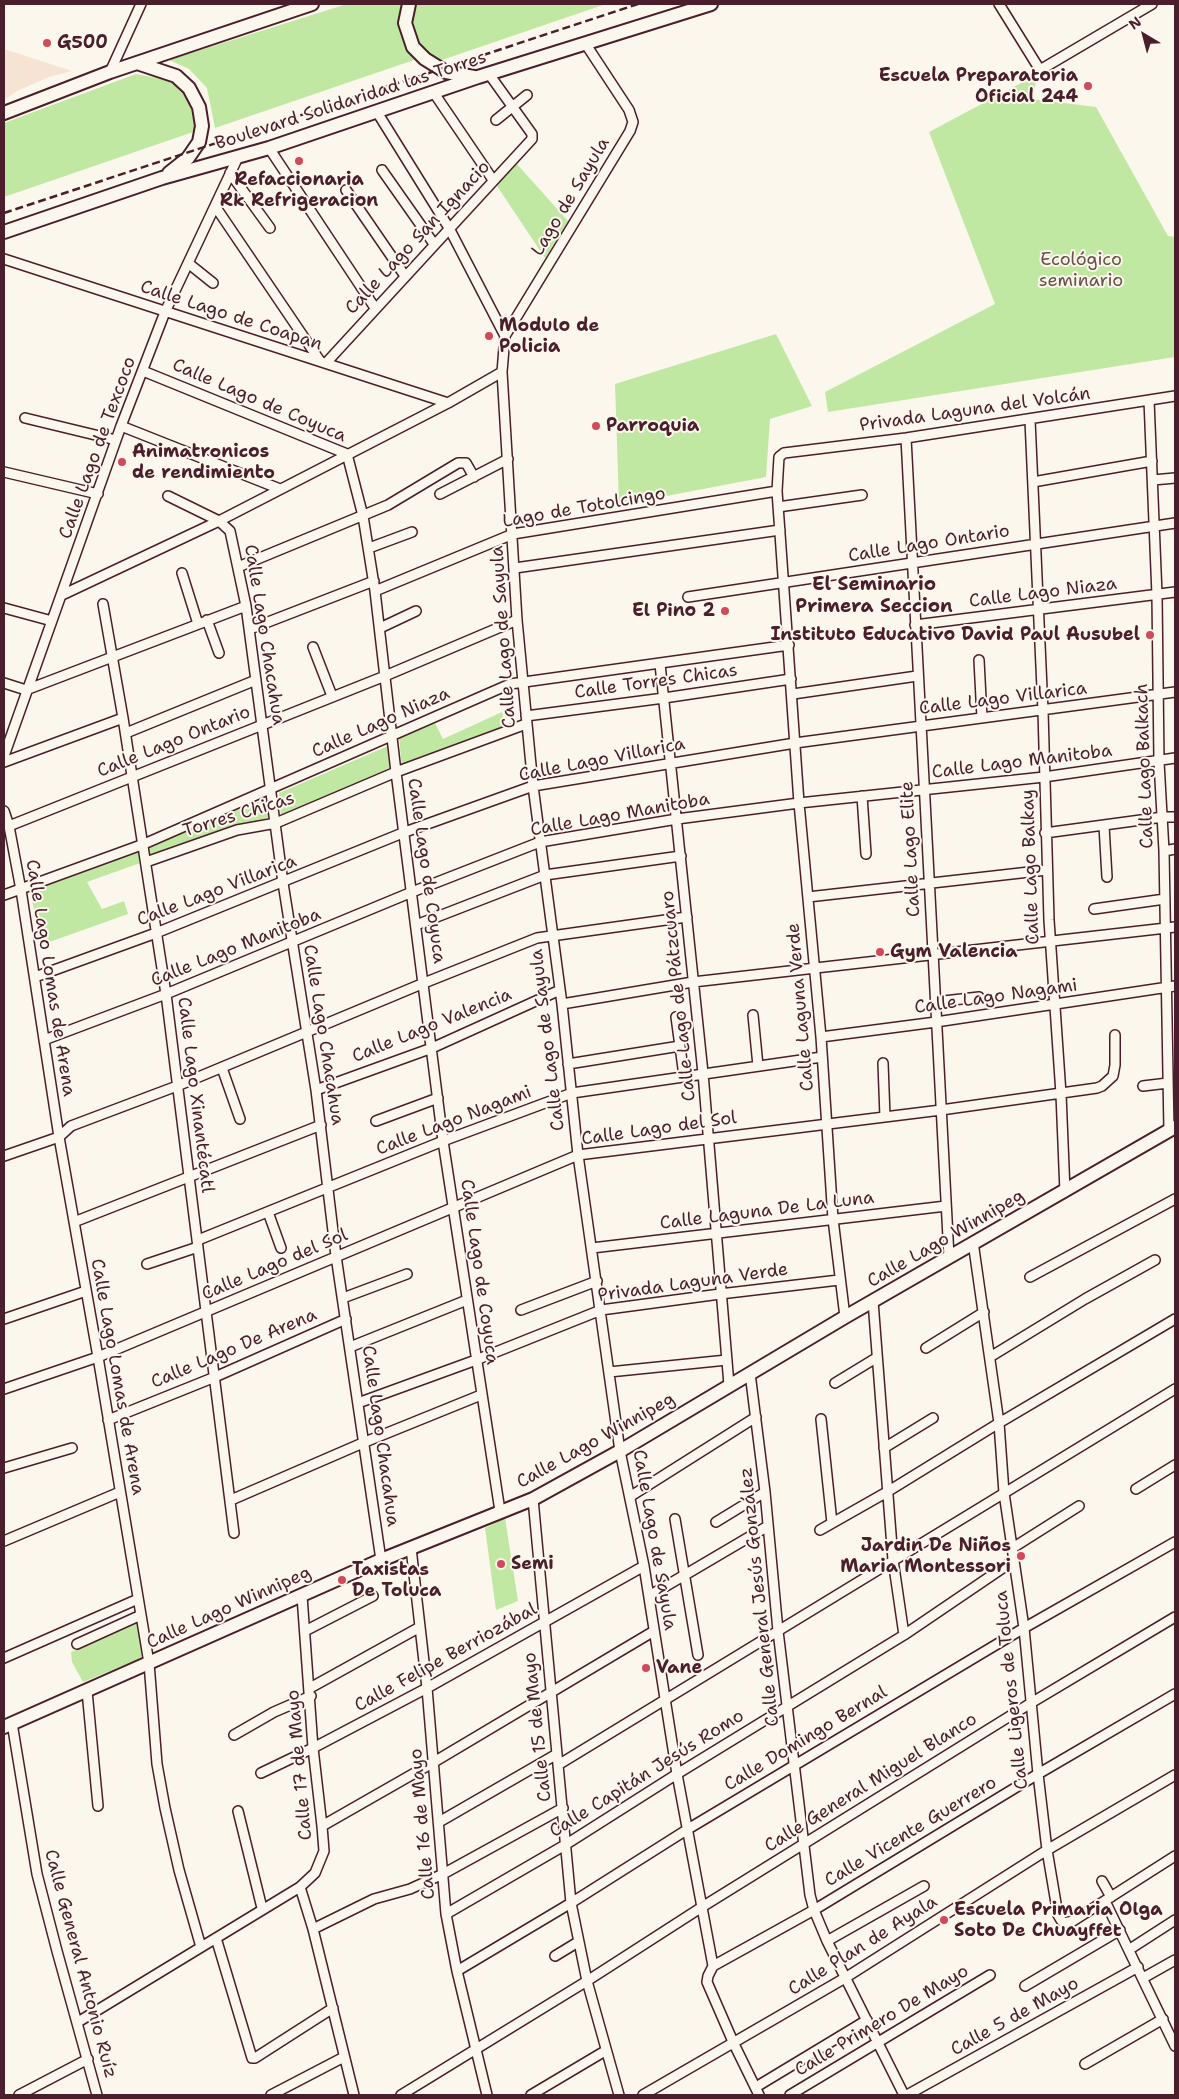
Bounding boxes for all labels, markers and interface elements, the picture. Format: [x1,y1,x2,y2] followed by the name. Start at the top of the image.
[1119,10,1169,60] north arrow
[1125,12,1145,34] text: N
[57,32,108,54] place label: G500
[41,37,53,49] marker: G500
[213,47,489,155] street label: Boulevard Solidaridad las Torres
[879,65,1078,108] place label: Escuela Preparatoria Oficial 244
[1082,80,1094,92] marker: Escuela Preparatoria Oficial 244
[527,134,615,260] street label: Lago de Sayula
[293,155,305,167] marker: Refaccionaria Rk Refrigeracion
[341,157,495,319] street label: Calle Lago San Ignacio
[220,169,378,212] place label: Refaccionaria Rk Refrigeracion
[1039,249,1123,292] park label: Ecológico seminario
[137,276,325,356] street label: Calle Lago de Coapan
[499,315,599,358] place label: Modulo de Policia
[483,330,495,342] marker: Modulo de Policia
[55,354,141,542] street label: Calle Lago de Texcoco
[169,355,349,447] street label: Calle Lago de Coyuca
[858,383,1092,437] street label: Privada Laguna del Volcán
[606,415,699,437] place label: Parroquia
[590,420,602,432] marker: Parroquia
[132,441,275,484] place label: Animatronicos de rendimiento
[116,456,128,468] marker: Animatronicos de rendimiento
[501,483,667,533] street label: Lago de Totolcingo
[847,521,1011,567] street label: Calle Lago Ontario
[239,543,289,727] street label: Calle Lago Chacahua
[487,545,521,729] street label: Calle Lago de Sayula
[968,573,1118,613] street label: Calle Lago Niaza
[795,574,953,618] district label: El Seminario Primera Seccion
[632,600,715,622] place label: El Pino 2
[719,605,731,617] marker: El Pino 2
[771,624,1140,646] place label: Instituto Educativo David Paul Ausubel
[1144,629,1156,641] marker: Instituto Educativo David Paul Ausubel
[573,660,739,704] street label: Calle Torres Chicas
[918,678,1088,720] street label: Calle Lago Villarica
[309,683,453,763] street label: Calle Lago Niaza
[1131,683,1159,849] street label: Calle Lago Balkach
[94,701,254,783] street label: Calle Lago Ontario
[517,733,687,787] street label: Calle Lago Villarica
[931,740,1113,784] street label: Calle Lago Manitoba
[402,777,450,965] street label: Calle Lago de Coyuca
[897,780,925,918] street label: Calle Lago Elite
[181,788,297,842] street label: Torres Chicas
[529,789,711,841] street label: Calle Lago Manitoba
[1017,789,1045,945] street label: Calle Lago Balkay
[134,851,300,931] street label: Calle Lago Villarica
[21,858,79,1098] street label: Calle Lago Lomas de Arena
[657,890,701,1102] street label: Calle Lago de Pátzcuaro
[148,904,324,992] street label: Calle Lago Manitoba
[783,922,819,1092] street label: Calle Laguna Verde
[890,941,1018,963] place label: Gym Valencia
[298,943,348,1127] street label: Calle Lago Chacahua
[874,946,886,958] marker: Gym Valencia
[526,948,570,1132] street label: Calle Lago de Sayula
[913,975,1079,1019] street label: Calle Lago Nagami
[349,984,515,1068] street label: Calle Lago Valencia
[172,996,218,1194] street label: Calle Lago Xinantécatl
[373,1081,535,1161] street label: Calle Lago Nagami
[580,1107,738,1151] street label: Calle Lago del Sol
[455,1178,503,1366] street label: Calle Lago de Coyuca
[864,1185,1028,1293] street label: Calle Lago Winnipeg
[659,1187,875,1235] street label: Calle Laguna De La Luna
[199,1225,351,1305] street label: Calle Lago del Sol
[86,1257,148,1497] street label: Calle Lago Lomas de Arena
[596,1259,790,1307] street label: Privada Laguna Verde
[148,1304,320,1394] street label: Calle Lago De Arena
[357,1344,403,1528] street label: Calle Lago Chacahua
[513,1389,679,1493] street label: Calle Lago Winnipeg
[627,1448,681,1632] street label: Calle Lago de Sayula
[736,1466,784,1728] street label: Calle General Jesús González
[840,1535,1011,1578] place label: Jardin De Niños Maria Montessori
[1015,1550,1027,1562] marker: Jardin De Niños Maria Montessori
[511,1553,554,1575] place label: Semi
[495,1558,507,1570] marker: Semi
[352,1559,441,1602] place label: Taxistas De Toluca
[144,1562,314,1654] street label: Calle Lago Winnipeg
[336,1574,348,1586] marker: Taxistas De Toluca
[991,1589,1033,1791] street label: Calle Ligeros de Toluca
[351,1599,541,1717] street label: Calle Felipe Berriozábal
[519,1651,557,1803] street label: Calle 15 de Mayo
[656,1657,702,1679] place label: Vane
[640,1662,652,1674] marker: Vane
[721,1682,891,1796] street label: Calle Domingo Bernal
[283,1689,317,1841] street label: Calle 17 de Mayo
[546,1705,748,1843] street label: Calle Capitán Jesús Romo
[761,1709,981,1857] street label: Calle General Miguel Blanco
[406,1748,440,1900] street label: Calle 16 de Mayo
[821,1772,1001,1892] street label: Calle Vicente Guerrero
[39,1847,121,2081] street label: Calle General Antonio Ruíz
[785,1891,941,2001] street label: Calle Plan de Ayala
[954,1899,1163,1942] place label: Escuela Primaria Olga Soto De Chuayffet
[938,1914,950,1926] marker: Escuela Primaria Olga Soto De Chuayffet
[791,1961,973,2081] street label: Calle Primero De Mayo
[947,1973,1083,2061] street label: Calle 5 de Mayo

